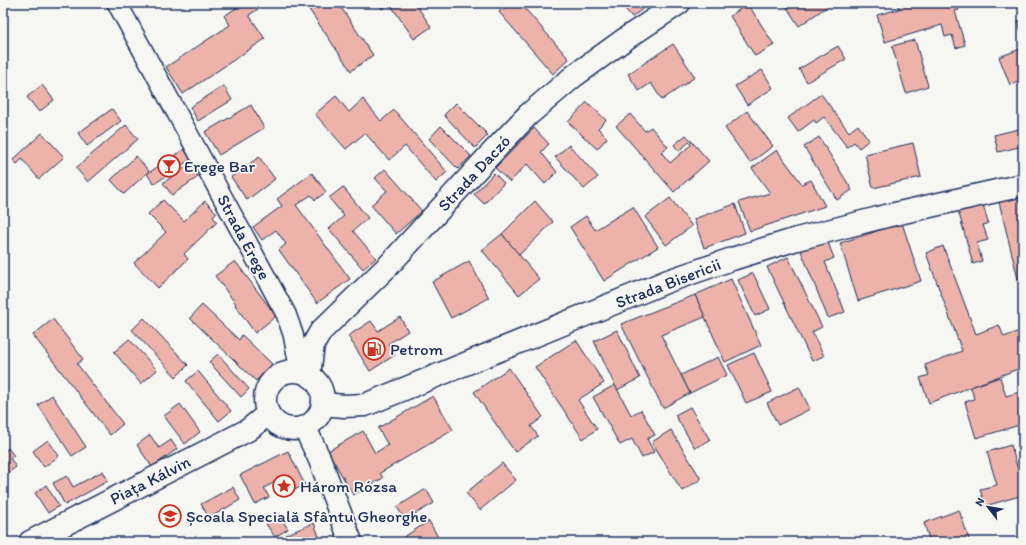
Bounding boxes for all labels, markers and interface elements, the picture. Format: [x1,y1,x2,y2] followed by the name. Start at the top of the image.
[434,131,514,215] street label: Strada Daczó
[156,153,182,179] bar icon: Erege Bar
[184,156,255,176] place label: Erege Bar
[213,191,275,283] street label: Strada Erege
[613,254,723,312] street label: Strada Bisericii
[361,336,387,362] fuel station icon: Petrom
[390,339,443,359] place label: Petrom
[106,451,194,509] street label: Piața Kálvin
[271,473,297,499] place icon: Három Rózsa
[300,476,397,496] place label: Három Rózsa
[968,487,1008,527] north arrow
[972,496,987,509] text: N
[157,503,183,529] school or university icon: Școala Specială Sfântu Gheorghe
[186,506,427,526] place label: Școala Specială Sfântu Gheorghe

